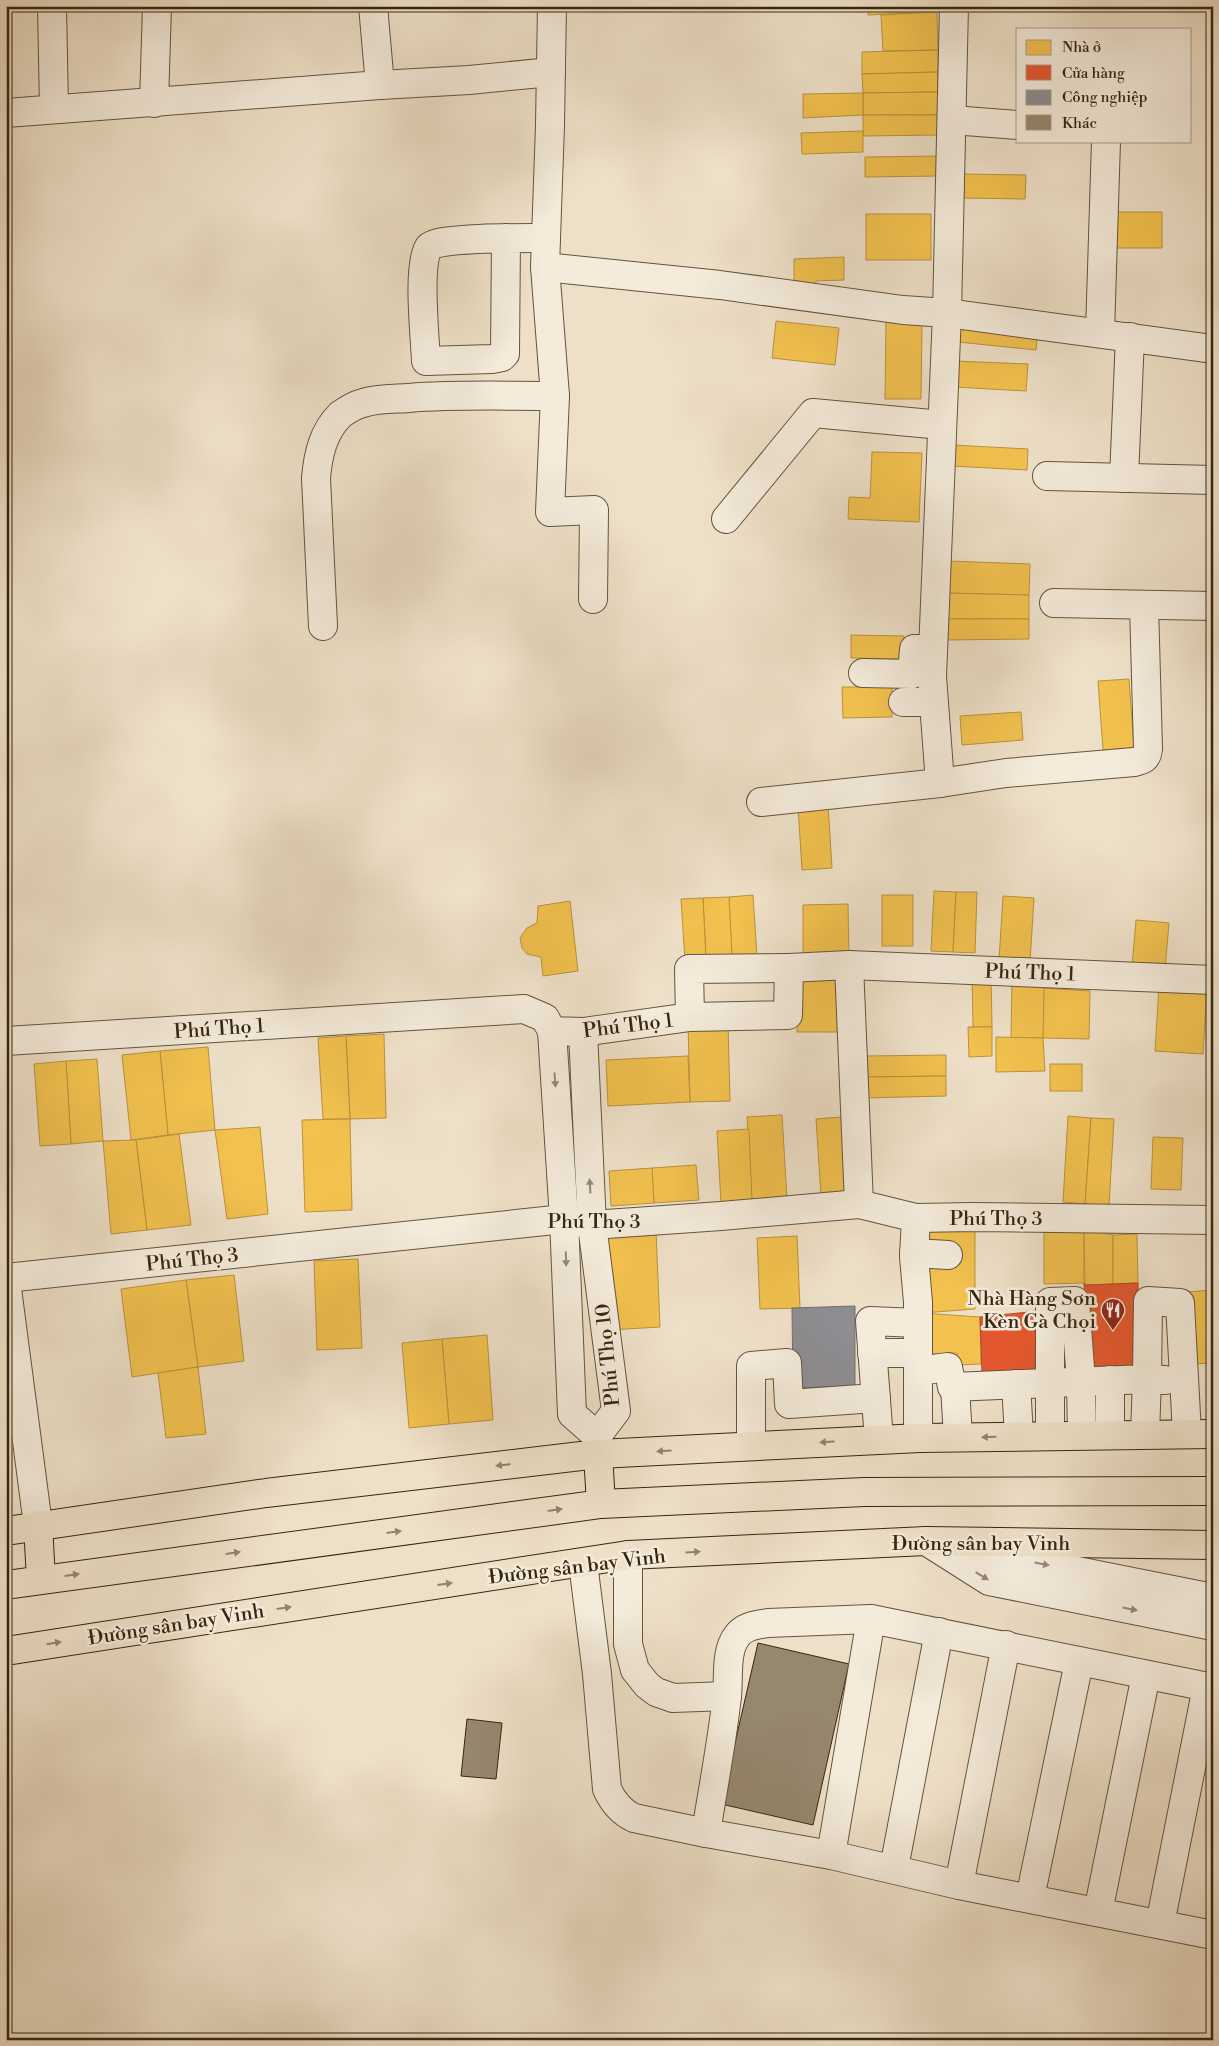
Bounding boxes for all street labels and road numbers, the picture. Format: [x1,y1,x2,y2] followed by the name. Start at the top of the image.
[984,959,1076,988] street label: Phú Thọ 1
[582,1009,675,1044] street label: Phú Thọ 1
[173,1014,266,1045] street label: Phú Thọ 1
[949,1207,1043,1232] street label: Phú Thọ 3
[547,1210,641,1235] street label: Phú Thọ 3
[145,1243,240,1278] street label: Phú Thọ 3
[591,1302,626,1408] street label: Phú Thọ 10
[892,1532,1070,1557] street label: Đường sân bay Vinh
[487,1544,667,1591] street label: Đường sân bay Vinh
[86,1599,266,1652] street label: Đường sân bay Vinh

